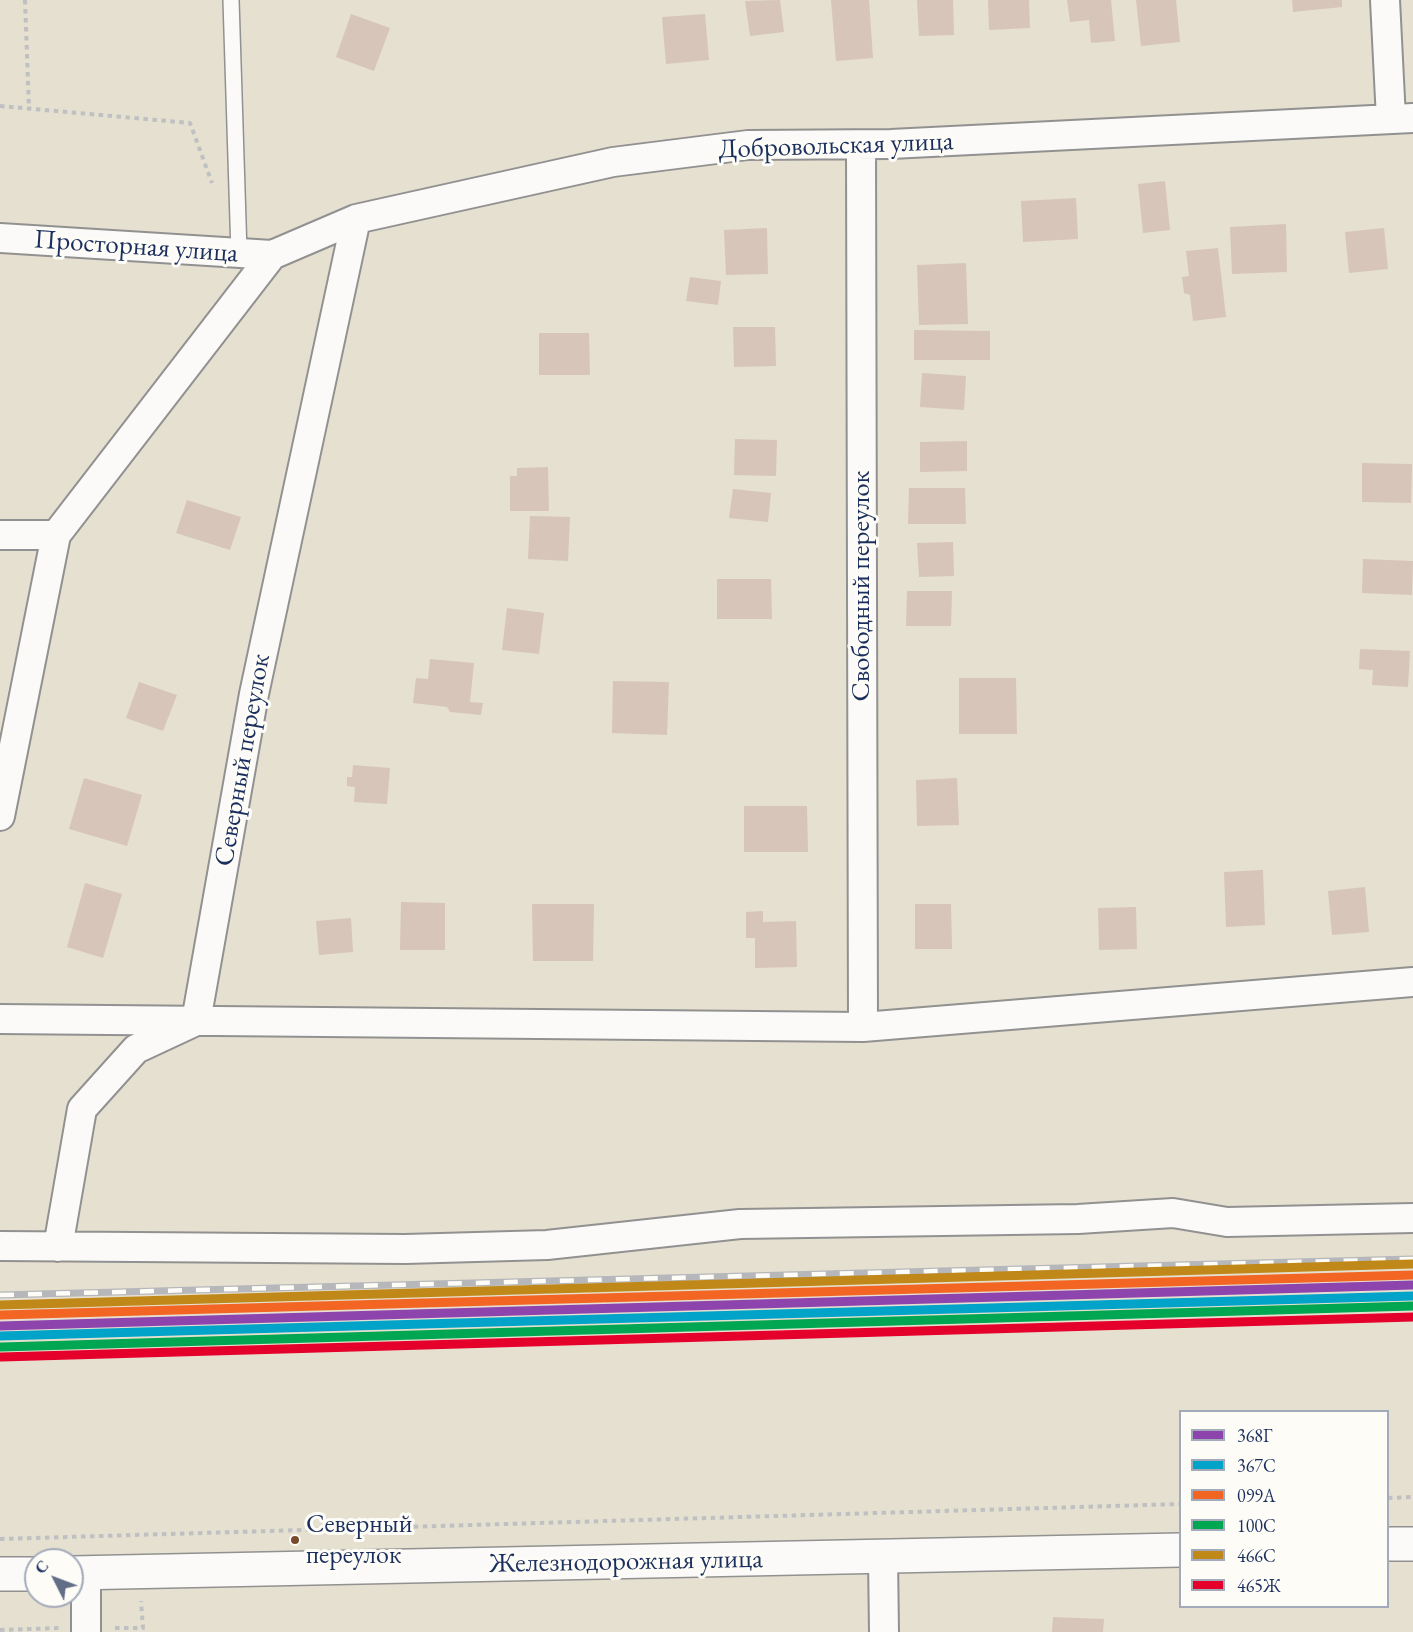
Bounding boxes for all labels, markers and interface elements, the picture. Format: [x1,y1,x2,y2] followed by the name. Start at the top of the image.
[718,126,954,166] street label: Добровольская улица
[33,224,239,270] street label: Просторная улица
[846,470,878,702] street label: Свободный переулок
[208,651,278,869] street label: Северный переулок
[1179,1410,1389,1608] legend
[1237,1424,1272,1447] text: 368Г
[1237,1454,1276,1477] text: 367С
[1237,1484,1275,1507] text: 099А
[306,1509,412,1570] place label: Северный переулок
[1237,1514,1276,1537] text: 100C
[289,1534,301,1546] marker: Северный переулок
[489,1543,763,1581] street label: Железнодорожная улица
[1237,1544,1276,1567] text: 466С
[24,1548,84,1608] north arrow
[30,1556,53,1578] text: С
[1237,1574,1281,1597] text: 465Ж

